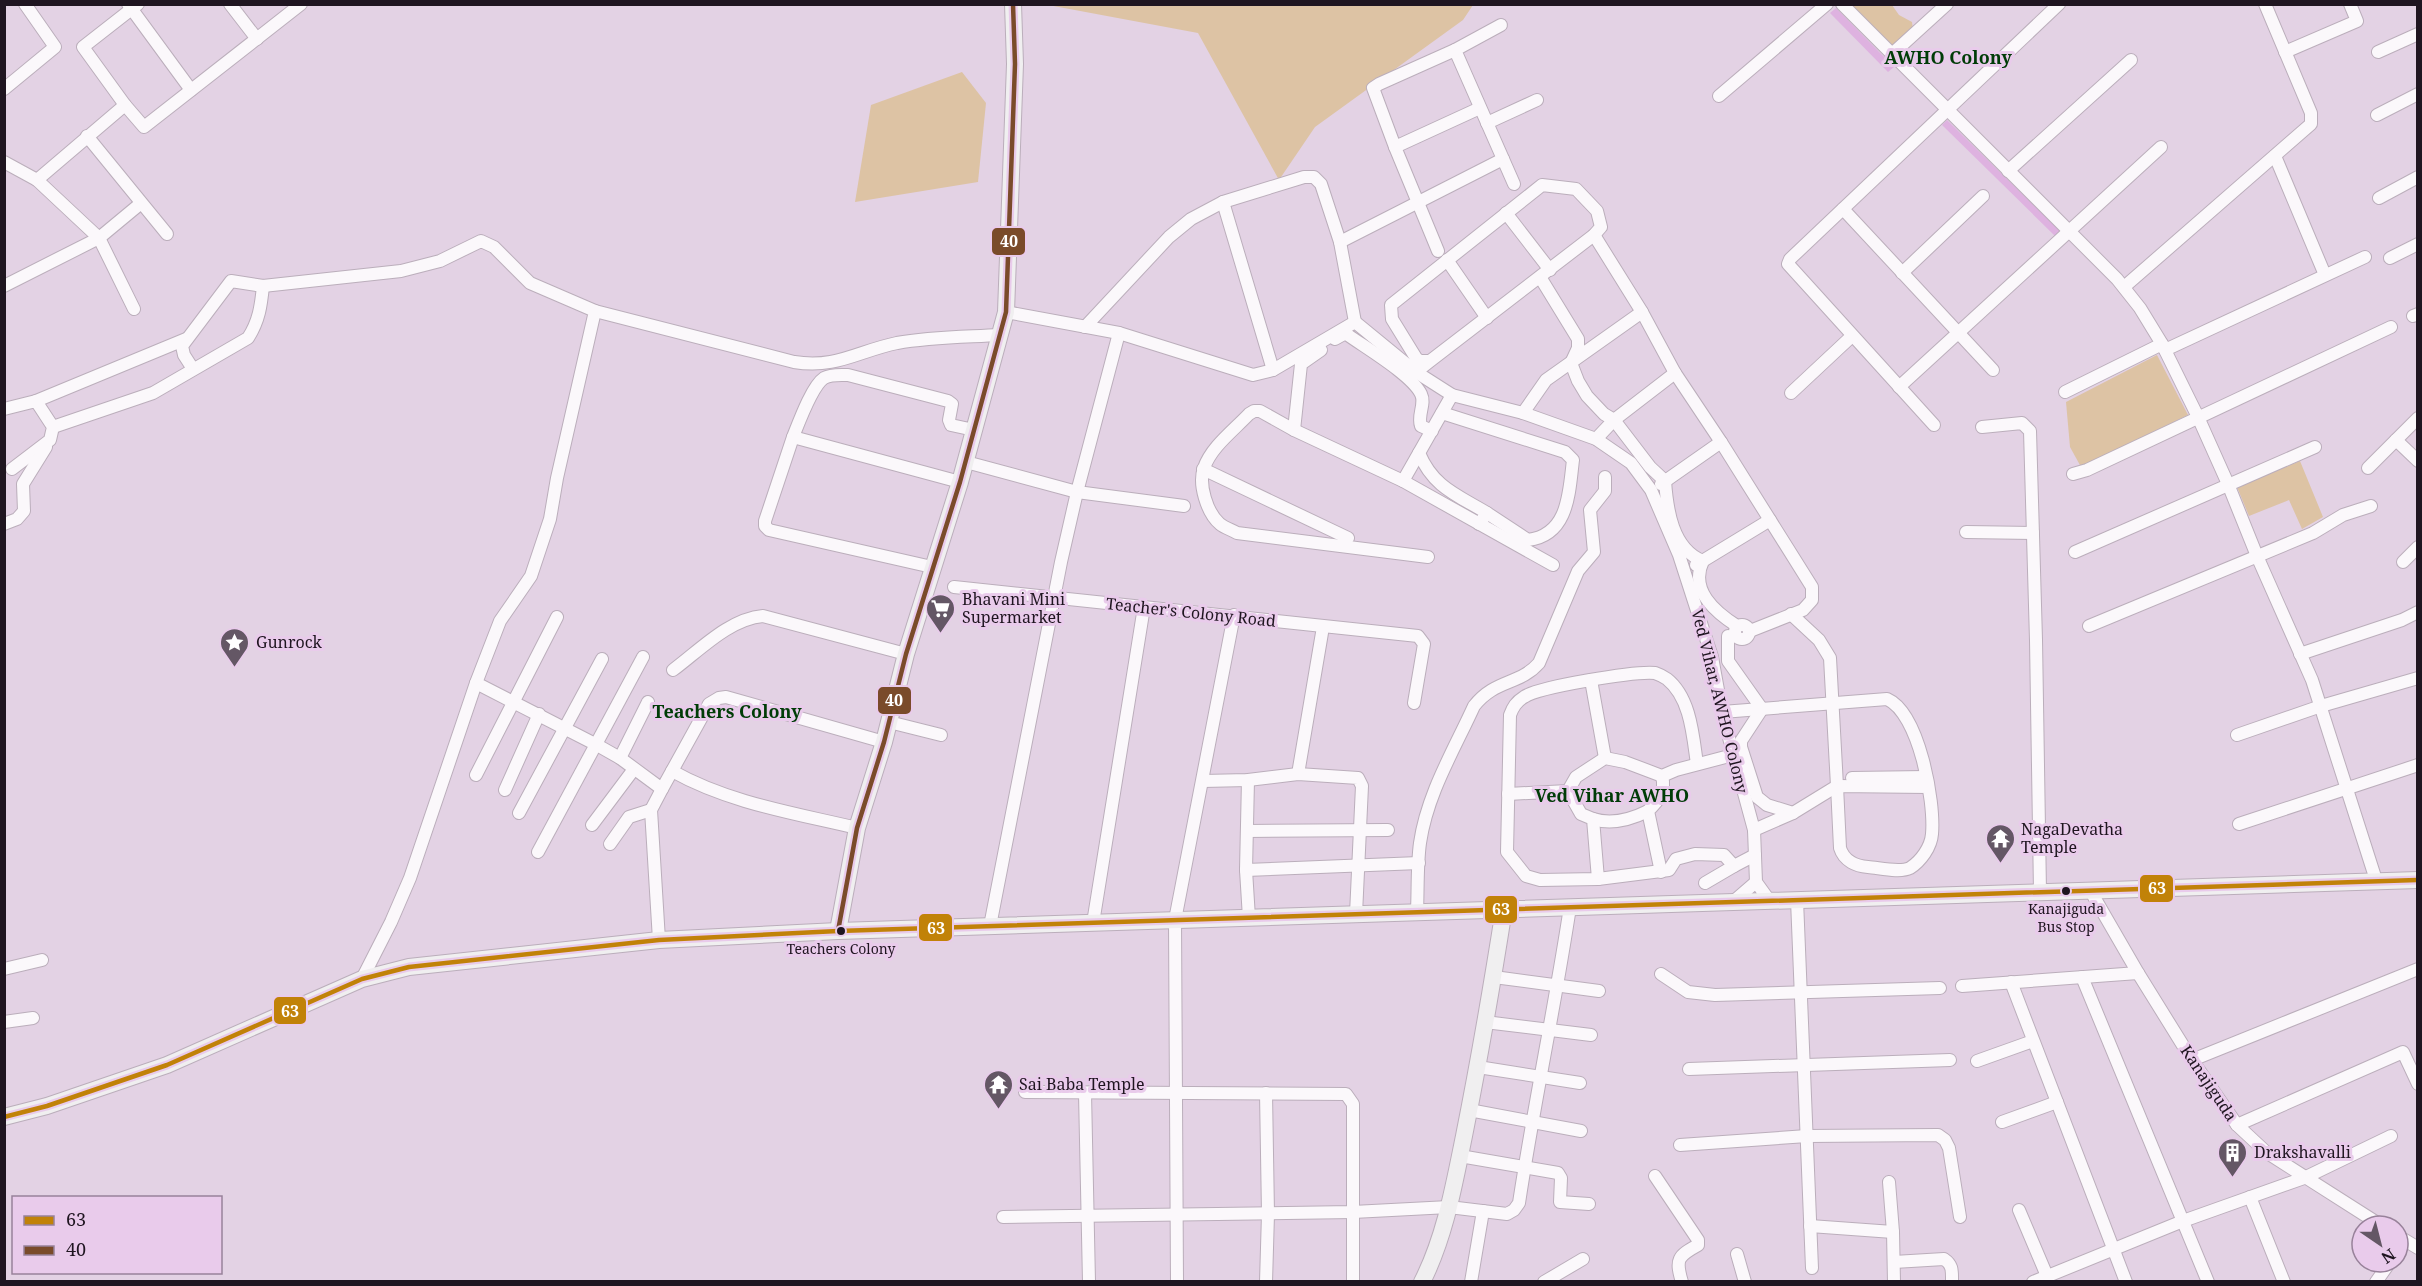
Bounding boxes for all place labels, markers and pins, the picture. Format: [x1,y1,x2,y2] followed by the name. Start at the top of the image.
[962,588,1065,628] place label: Bhavani Mini Supermarket
[925,592,957,634] supermarket icon: Bhavani Mini Supermarket
[219,626,251,668] place icon: Gunrock
[256,631,323,653] place label: Gunrock
[2021,818,2123,858] place label: NagaDevatha Temple
[1984,822,2016,864] temple icon: NagaDevatha Temple
[2060,885,2072,897] marker: Kanajiguda Bus Stop
[2028,899,2104,936] place label: Kanajiguda Bus Stop
[835,925,847,937] marker: Teachers Colony
[787,939,895,958] place label: Teachers Colony
[982,1068,1014,1110] temple icon: Sai Baba Temple
[1019,1073,1145,1095] place label: Sai Baba Temple
[2217,1136,2249,1178] building icon: Drakshavalli
[2254,1141,2351,1163] place label: Drakshavalli

